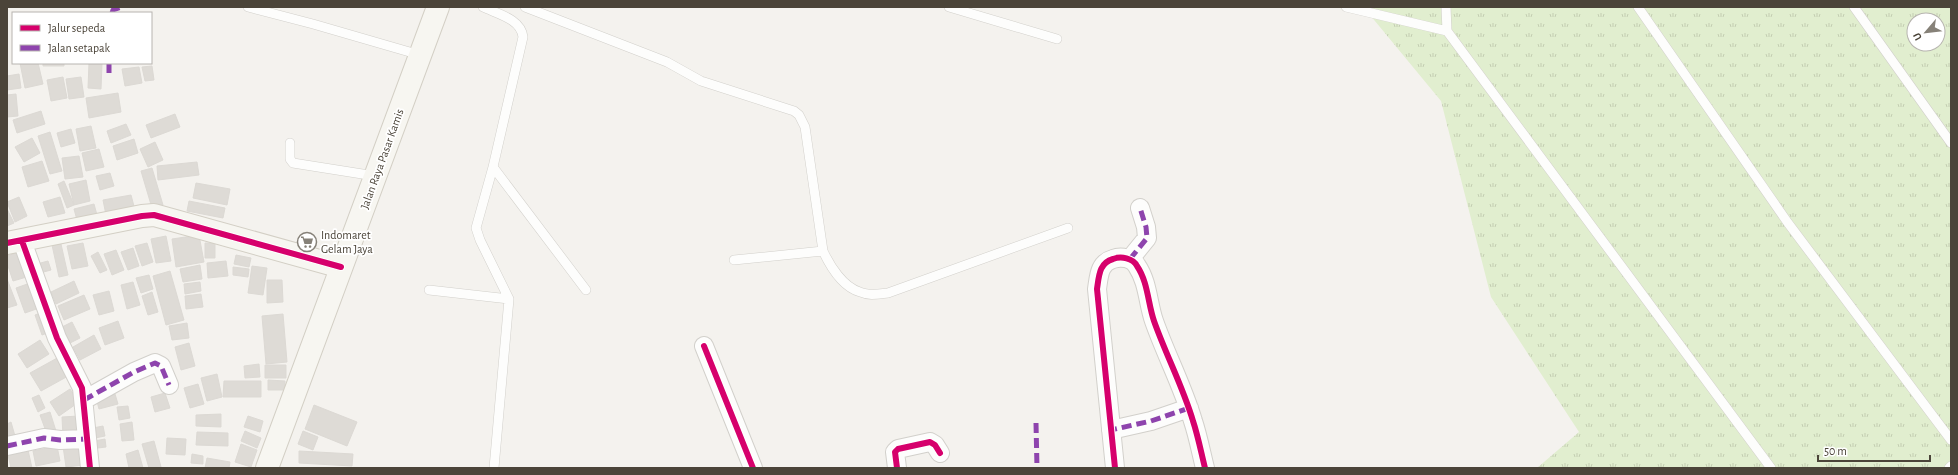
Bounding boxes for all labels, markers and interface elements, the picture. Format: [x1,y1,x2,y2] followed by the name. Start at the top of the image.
[12,12,152,64] legend
[1906,12,1946,52] north arrow
[48,22,106,34] text: Jalur sepeda
[1911,31,1924,42] text: U
[48,42,111,54] text: Jalan setapak
[358,107,407,211] street label: Jalan Raya Pasar Kamis
[321,229,373,256] place label: Indomaret Gelam Jaya
[296,231,318,253] supermarket icon: Indomaret Gelam Jaya
[1818,437,1930,463] scale bar
[1824,445,1847,457] text: 50 m

